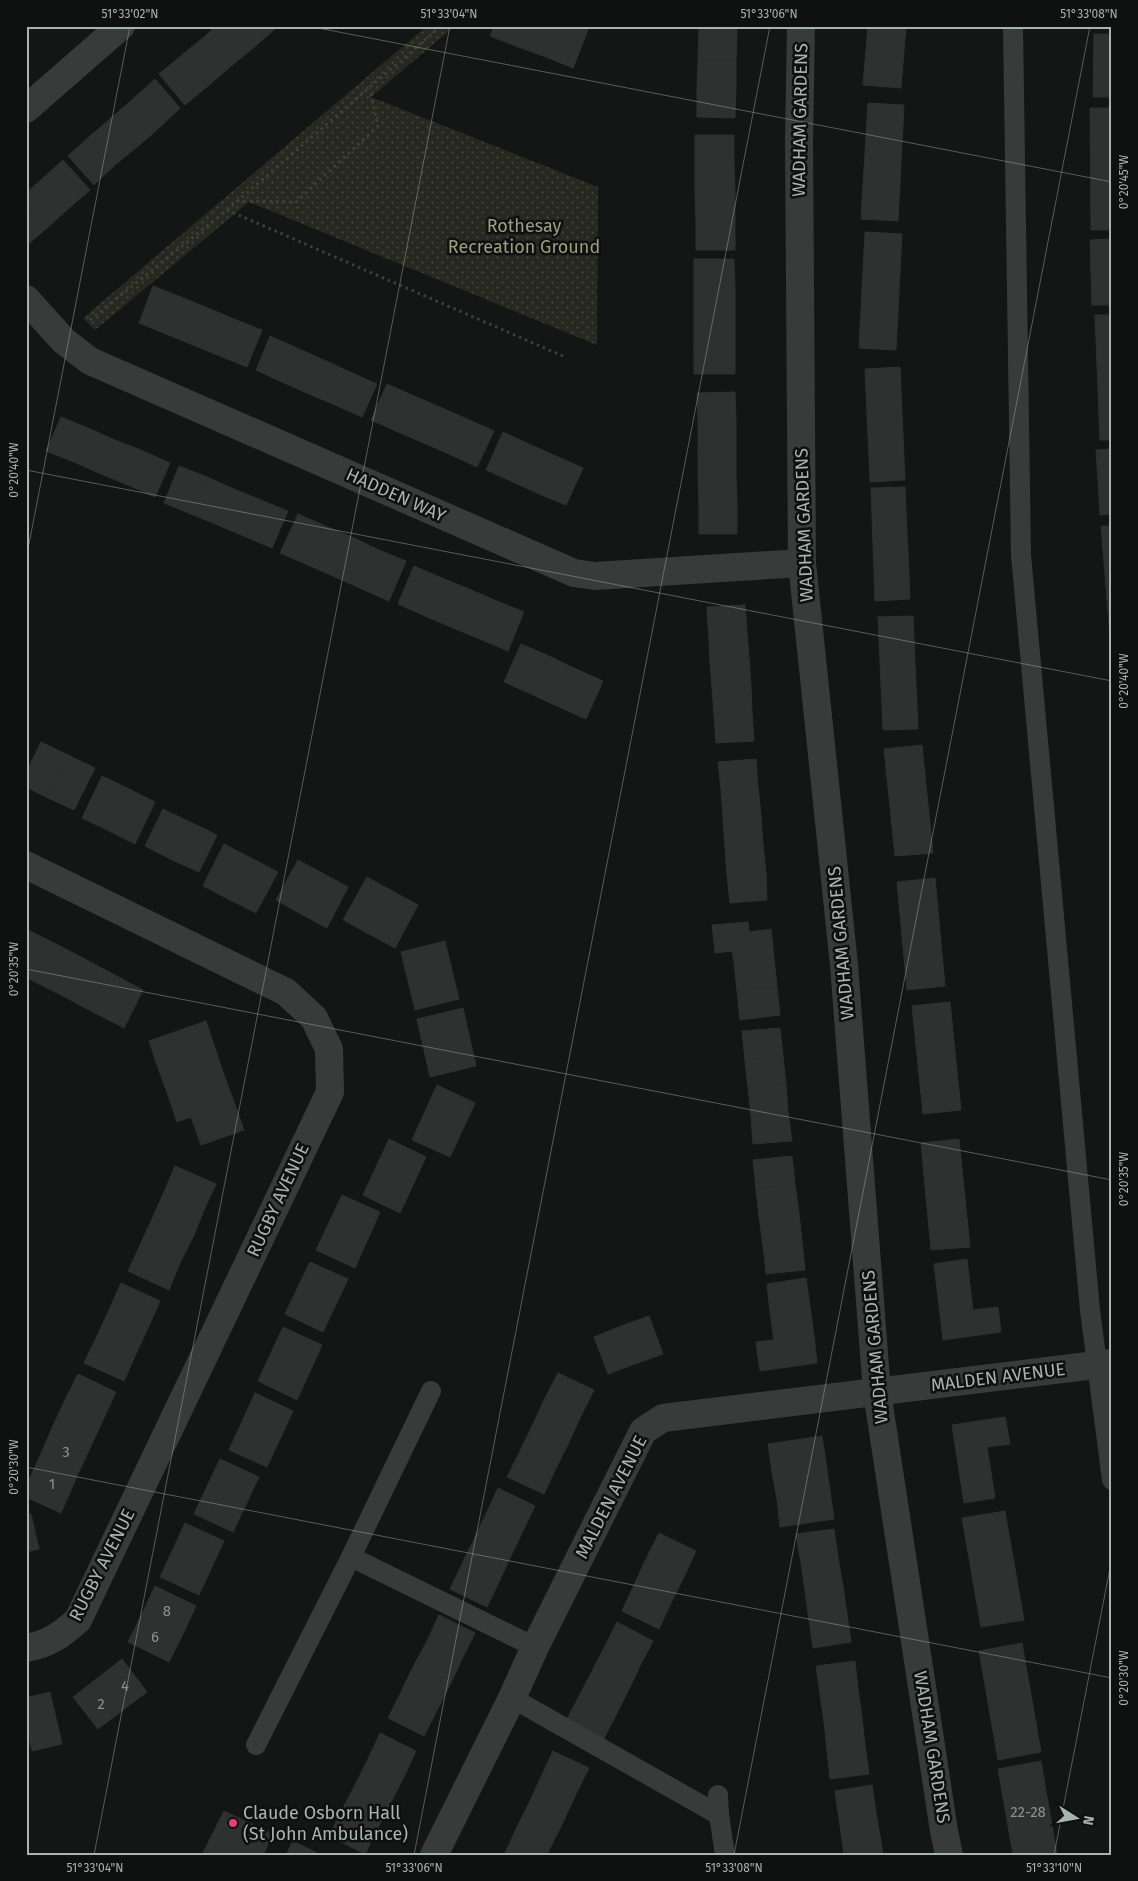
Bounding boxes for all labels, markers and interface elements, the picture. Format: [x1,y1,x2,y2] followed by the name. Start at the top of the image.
[102,7,158,21] text: 51°33'02"N
[421,7,477,21] text: 51°33'04"N
[740,7,798,21] text: 51°33'06"N
[1060,7,1118,21] text: 51°33'08"N
[788,43,812,197] street label: WADHAM GARDENS
[1117,155,1131,209] text: 0°20'45"W
[448,215,600,258] park label: Rothesay Recreation Ground
[7,442,21,498] text: 0°20'40"W
[790,447,818,602] street label: WADHAM GARDENS
[343,463,449,527] street label: HADDEN WAY
[1117,653,1131,709] text: 0°20'40"W
[823,865,859,1021] street label: WADHAM GARDENS
[7,942,21,996] text: 0°20'35"W
[242,1140,314,1260] street label: RUGBY AVENUE
[1117,1152,1131,1206] text: 0°20'35"W
[857,1269,893,1425] street label: WADHAM GARDENS
[930,1358,1066,1396] street label: MALDEN AVENUE
[571,1432,651,1562] street label: MALDEN AVENUE
[7,1439,21,1495] text: 0°20'30"W
[62,1443,70,1461] house number: 3
[49,1475,55,1493] house number: 1
[64,1505,140,1625] street label: RUGBY AVENUE
[163,1602,171,1620] house number: 8
[151,1628,159,1646] house number: 6
[1117,1650,1131,1706] text: 0°20'30"W
[909,1669,955,1825] street label: WADHAM GARDENS
[121,1677,129,1695] house number: 4
[97,1695,105,1713] house number: 2
[1050,1794,1100,1844] north arrow
[243,1802,408,1845] place label: Claude Osborn Hall (St John Ambulance)
[1010,1803,1046,1821] house number: 22-28
[1079,1814,1098,1827] text: N
[227,1817,239,1829] marker: Claude Osborn Hall (St John Ambulance)
[67,1861,123,1875] text: 51°33'04"N
[385,1861,443,1875] text: 51°33'06"N
[705,1861,763,1875] text: 51°33'08"N
[1026,1861,1082,1875] text: 51°33'10"N

